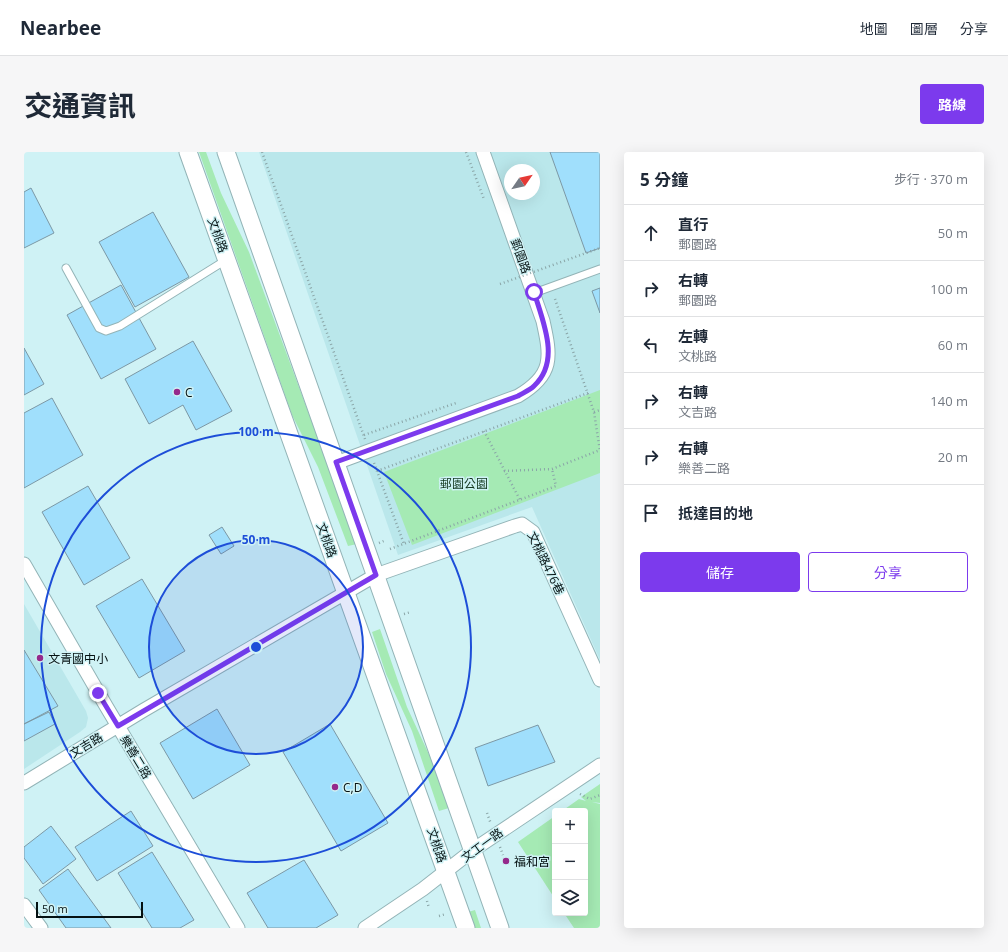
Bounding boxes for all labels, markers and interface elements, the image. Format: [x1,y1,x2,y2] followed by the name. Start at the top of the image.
[20,15,101,41] text: Nearbee
[860,19,888,38] text: 地圖
[910,19,938,38] text: 圖層
[960,19,988,38] text: 分享
[920,84,984,124] button: 路線
[24,86,136,124] text: 交通資訊
[504,164,540,200] north arrow
[640,168,688,191] text: 5 分鐘
[894,170,968,188] text: 步行 · 370 m
[678,214,708,234] text: 直行
[204,215,232,255] street label: 文桃路
[640,222,662,244] icon: ahead
[938,224,968,242] text: 50 m
[678,235,717,253] text: 郵園路
[507,236,535,276] street label: 郵園路
[678,270,708,290] text: 右轉
[640,278,662,300] icon: right
[930,280,968,298] text: 100 m
[525,283,543,301] route start
[678,291,717,309] text: 郵園路
[678,326,708,346] text: 左轉
[640,334,662,356] icon: left
[938,336,968,354] text: 60 m
[678,347,717,365] text: 文桃路
[678,382,708,402] text: 右轉
[185,384,193,401] place label: C
[172,387,182,397] marker: C
[640,390,662,412] icon: right
[930,392,968,410] text: 140 m
[678,403,717,421] text: 文吉路
[238,423,274,440] text: 100 m
[678,438,708,458] text: 右轉
[640,446,662,468] icon: right
[938,448,968,466] text: 20 m
[678,459,730,477] text: 樂善二路
[440,475,488,492] park label: 郵園公園
[640,502,662,524] icon: arrive
[678,503,753,523] text: 抵達目的地
[313,520,341,560] street label: 文桃路
[523,528,569,598] street label: 文桃路476巷
[242,531,270,548] text: 50 m
[640,552,800,592] button: 儲存
[808,552,968,592] button: 分享
[249,640,263,654] centre of rings
[48,650,108,667] place label: 文青國中小
[35,653,45,663] marker: 文青國中小
[89,684,107,702] route end
[66,728,106,762] street label: 文吉路
[116,732,156,782] street label: 樂善二路
[343,779,362,796] place label: C,D
[330,782,340,792] marker: C,D
[552,808,588,916] map controls
[552,808,588,844] button: +
[458,824,506,866] street label: 文工一路
[423,825,451,865] street label: 文桃路
[552,844,588,880] button: −
[514,853,550,870] place label: 福和宮
[501,856,511,866] marker: 福和宮
[552,880,588,916] button: layers
[36,900,143,919] scale bar
[42,901,68,916] text: 50 m

